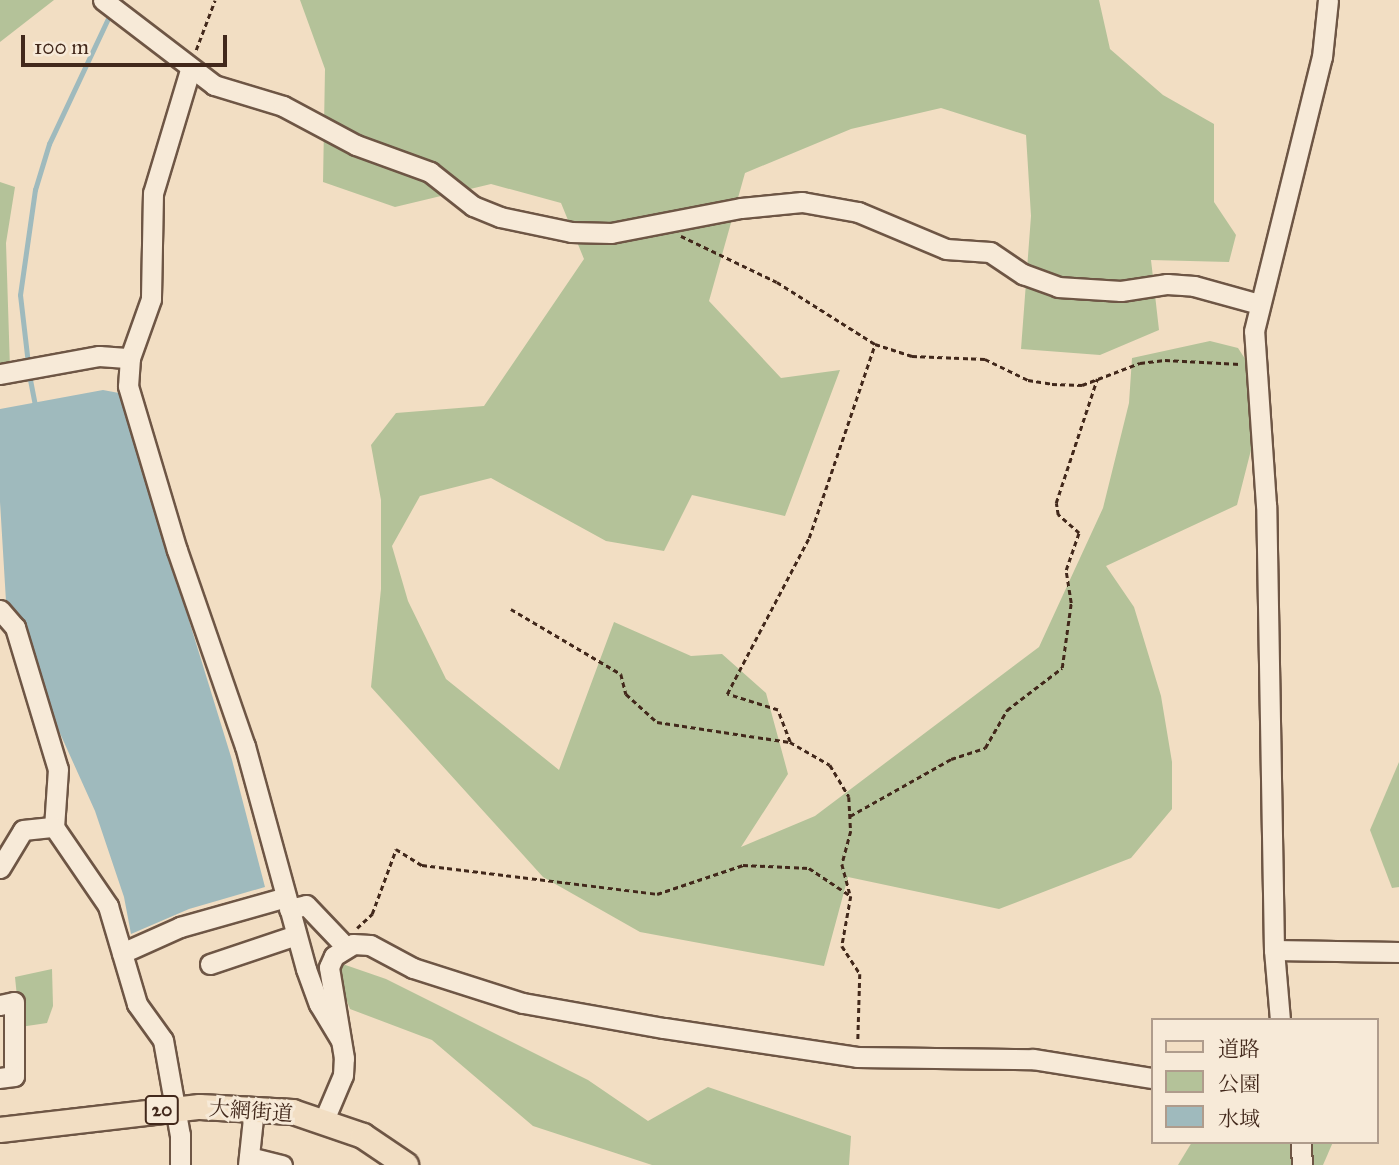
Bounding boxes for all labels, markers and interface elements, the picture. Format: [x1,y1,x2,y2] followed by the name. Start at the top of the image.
[24,21,231,65] scale bar
[34,34,89,60] text: 100 m
[1150,1018,1378,1144] legend
[1218,1036,1260,1062] text: 道路
[1218,1071,1260,1097] text: 公園
[144,1094,180,1126] road number: 20
[208,1096,294,1126] street label: 大網街道
[1218,1106,1260,1132] text: 水域

